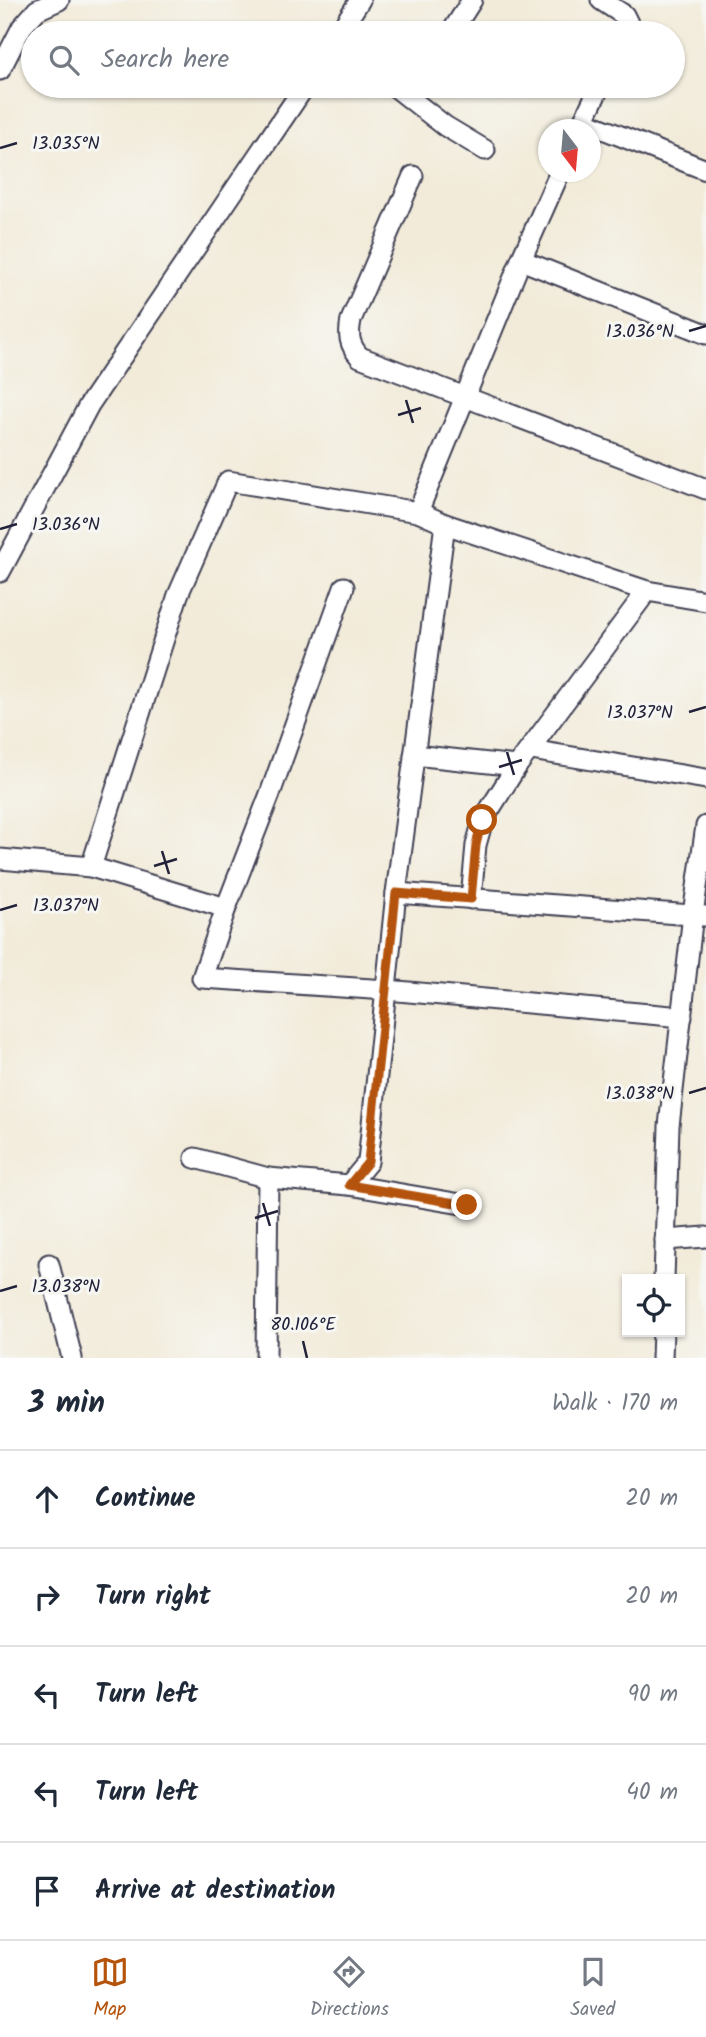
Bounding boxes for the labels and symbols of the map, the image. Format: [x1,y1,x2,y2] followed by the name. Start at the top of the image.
[538,119,601,182] north arrow
[32,130,100,159] text: 13.035°N
[606,318,674,347] text: 13.036°N
[32,511,100,540] text: 13.036°N
[607,699,673,728] text: 13.037°N
[466,804,497,835] route start
[33,892,99,921] text: 13.037°N
[606,1080,674,1109] text: 13.038°N
[451,1189,482,1220] route end
[32,1273,100,1302] text: 13.038°N
[270,1311,336,1340] text: 80.106°E

